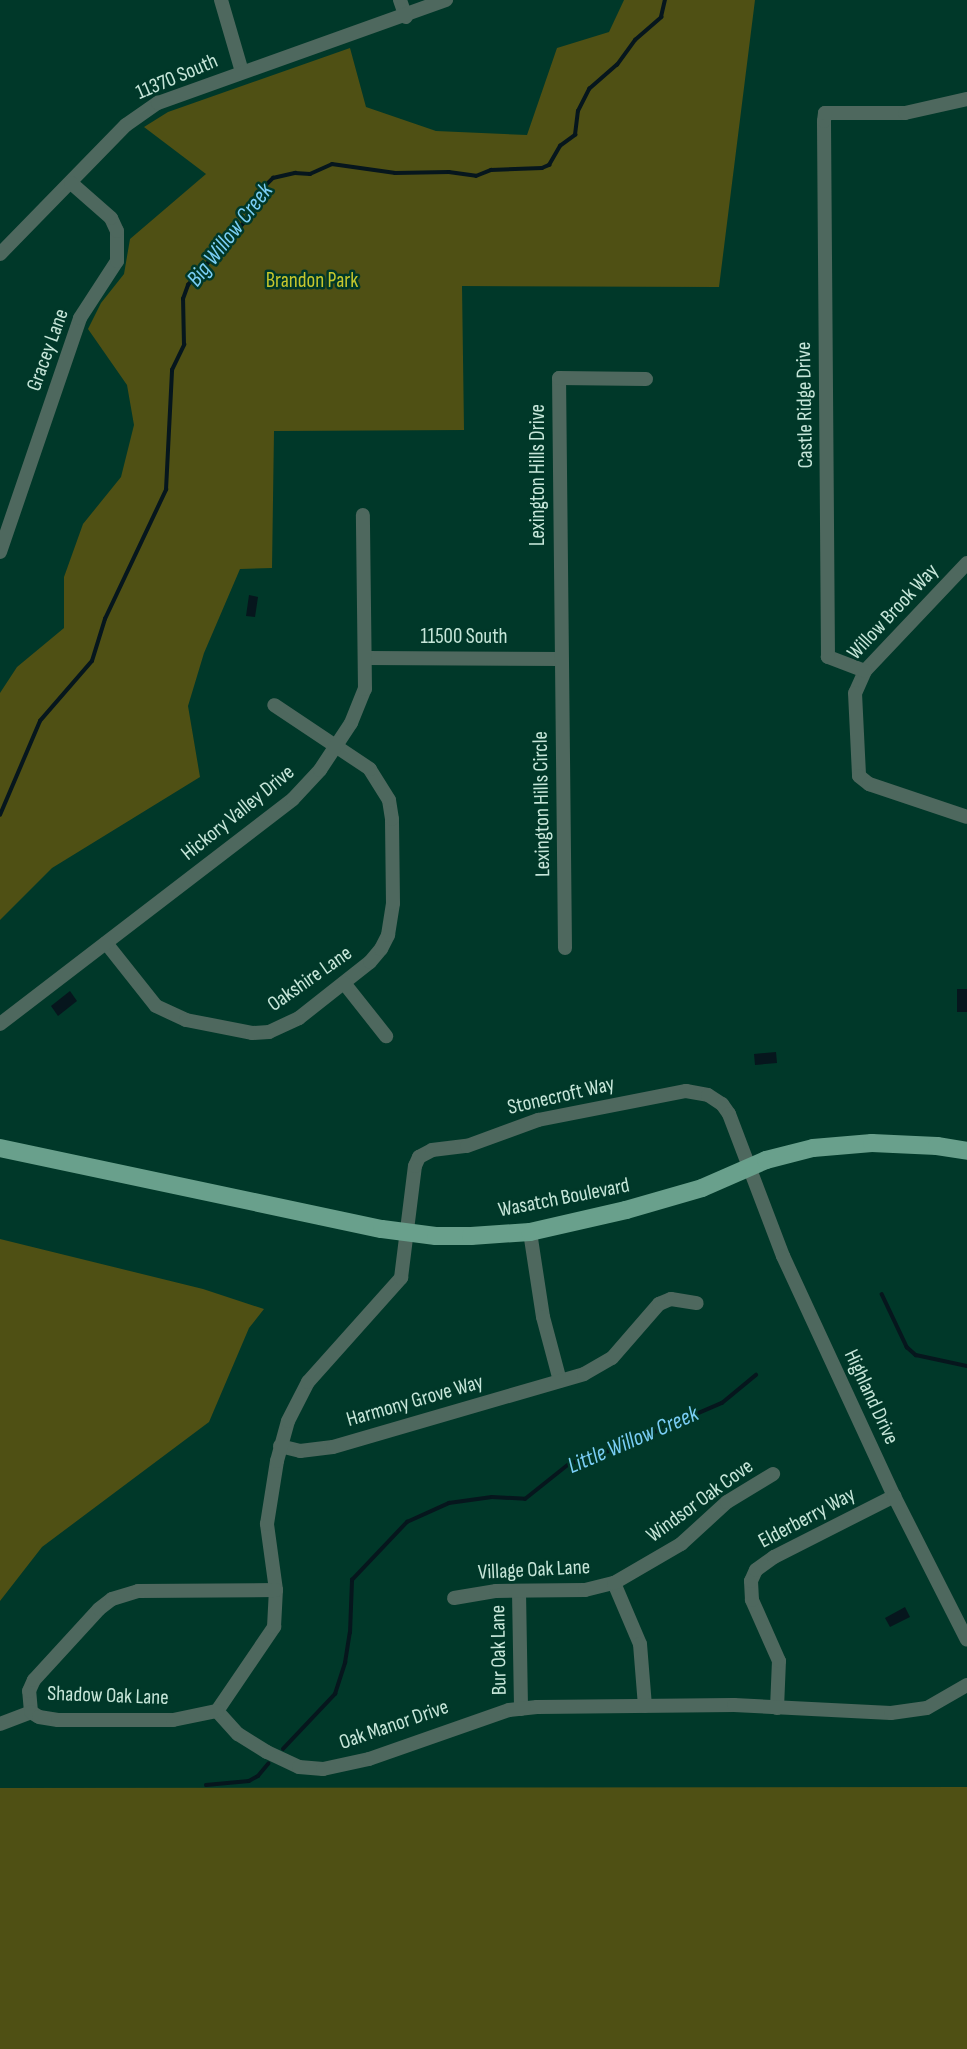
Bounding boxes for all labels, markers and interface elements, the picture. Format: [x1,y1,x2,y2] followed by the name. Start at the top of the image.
[132,49,222,105] street label: 11370 South
[181,178,279,292] water label: Big Willow Creek
[266,268,358,294] park label: Brandon Park
[22,305,74,395] street label: Gracey Lane
[791,341,819,469] street label: Castle Ridge Drive
[525,404,551,546] street label: Lexington Hills Drive
[842,559,944,665] street label: Willow Brook Way
[420,624,508,650] street label: 11500 South
[528,731,556,877] street label: Lexington Hills Circle
[176,760,300,866] street label: Hickory Valley Drive
[263,941,357,1017] street label: Oakshire Lane
[505,1071,617,1121] street label: Stonecroft Way
[496,1173,632,1223] street label: Wasatch Boulevard
[838,1346,904,1448] street label: Highland Drive
[344,1369,486,1433] street label: Harmony Grove Way
[563,1400,703,1480] water label: Little Willow Creek
[642,1454,758,1548] street label: Windsor Oak Cove
[754,1482,860,1554] street label: Elderberry Way
[477,1554,591,1586] street label: Village Oak Lane
[486,1605,512,1695] street label: Bur Oak Lane
[47,1681,169,1711] street label: Shadow Oak Lane
[336,1695,452,1755] street label: Oak Manor Drive

